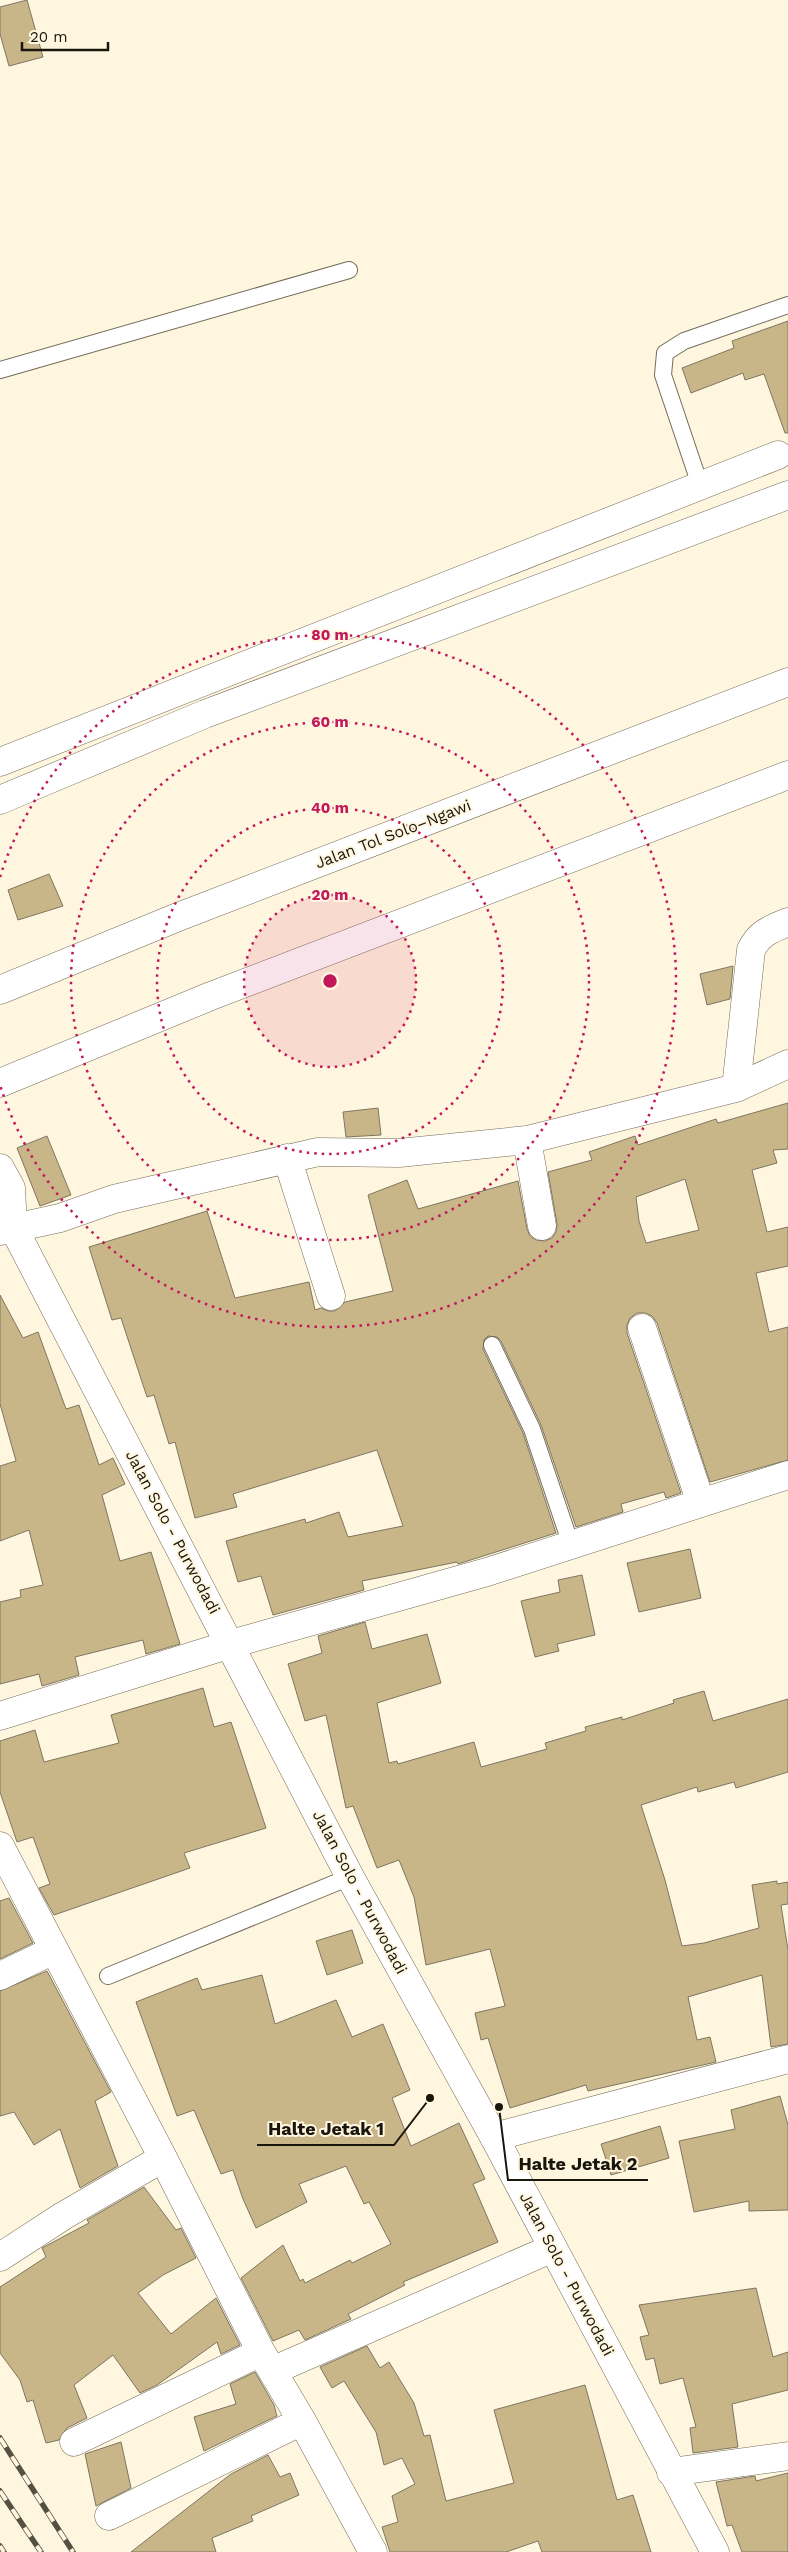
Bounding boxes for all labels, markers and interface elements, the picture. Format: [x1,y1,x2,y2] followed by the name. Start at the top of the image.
[22,20,109,52] scale bar
[30,28,68,46] text: 20 m
[311,626,349,644] text: 80 m
[311,713,349,731] text: 60 m
[312,795,474,873] street label: Jalan Tol Solo–Ngawi
[311,799,349,817] text: 40 m
[311,886,349,904] text: 20 m
[321,972,339,990] centre of rings
[122,1447,224,1617] street label: Jalan Solo - Purwodadi
[309,1807,411,1977] street label: Jalan Solo - Purwodadi
[257,2112,394,2145] callout: Halte Jetak 1
[268,2118,384,2139] text: Halte Jetak 1
[508,2147,648,2180] callout: Halte Jetak 2
[518,2153,638,2174] text: Halte Jetak 2
[516,2189,618,2359] street label: Jalan Solo - Purwodadi

